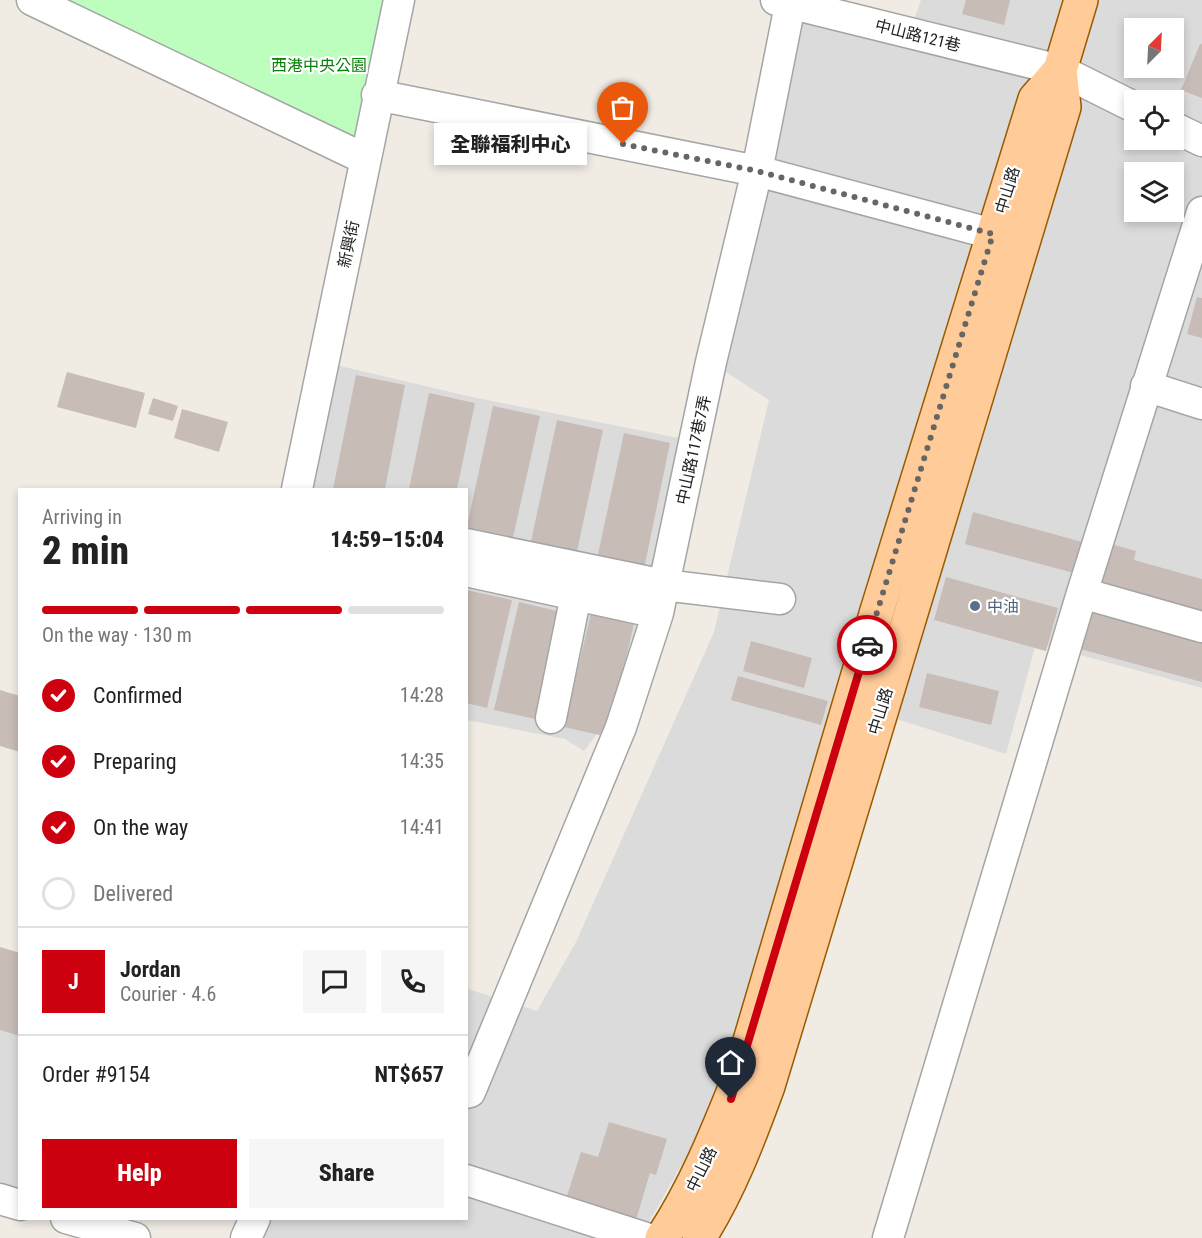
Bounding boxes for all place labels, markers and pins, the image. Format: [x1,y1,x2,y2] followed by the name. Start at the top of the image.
[597,82,648,144] pin
[434,123,587,165] callout: 全聯福利中心
[987,597,1019,616] place label: 中油
[968,599,982,613] marker: 中油
[705,1037,756,1099] pin

